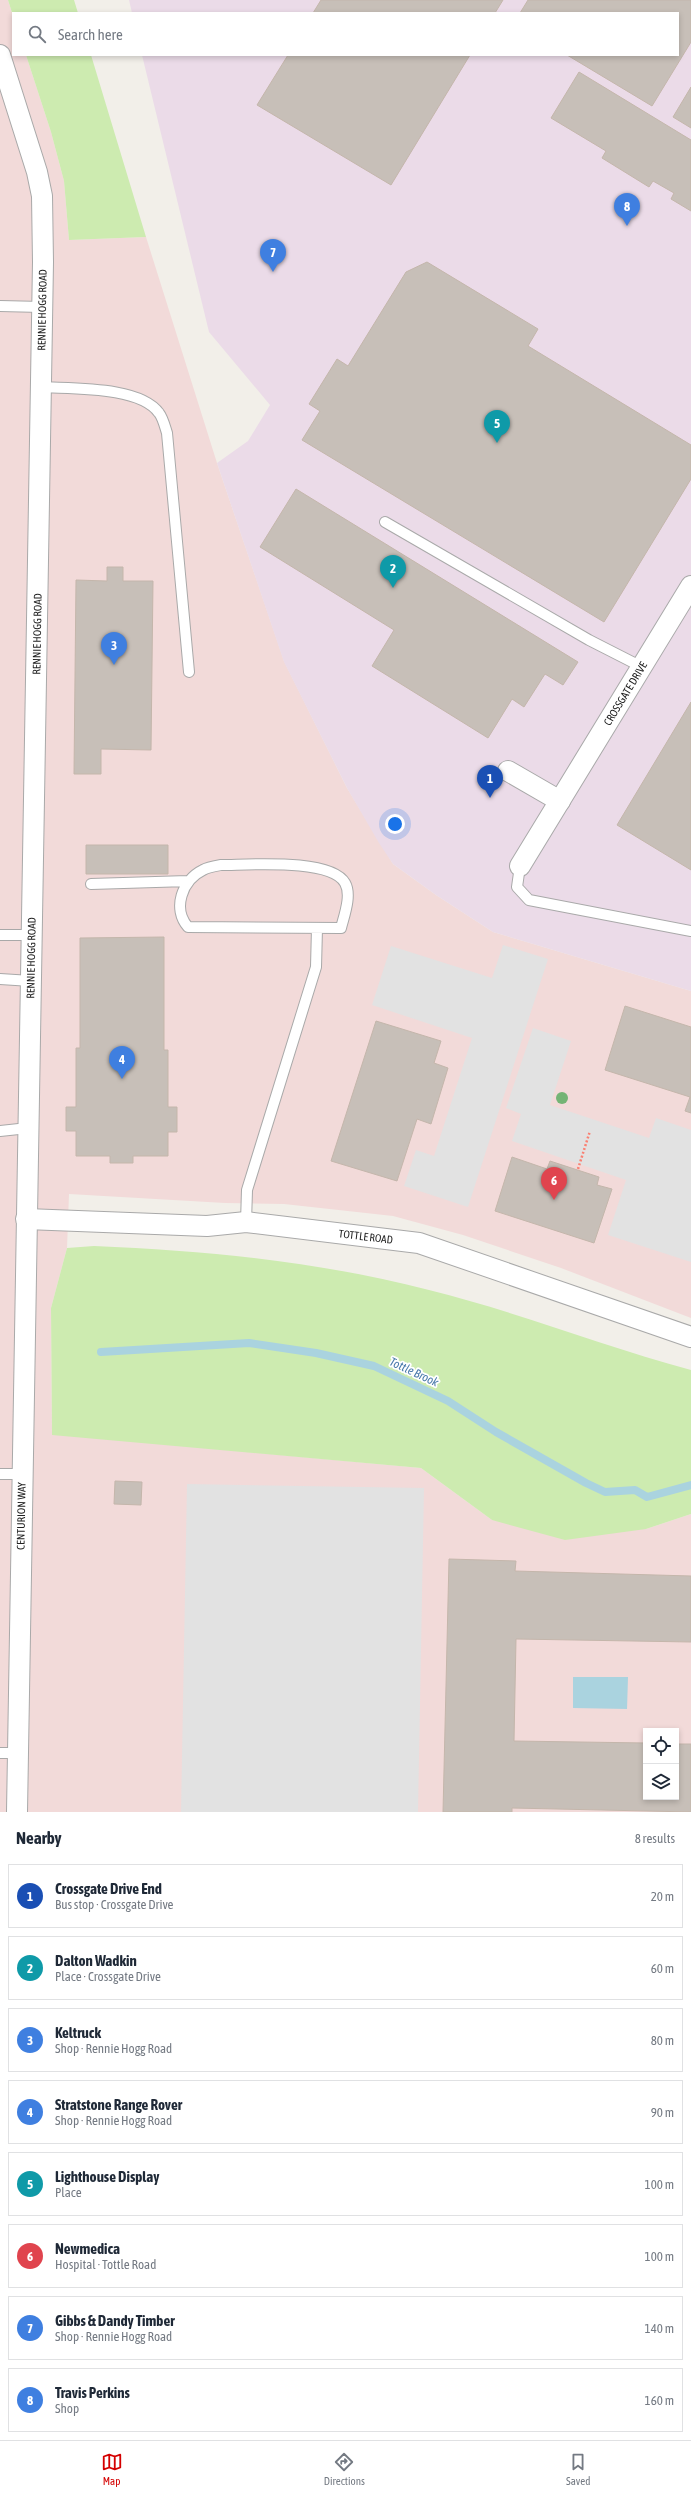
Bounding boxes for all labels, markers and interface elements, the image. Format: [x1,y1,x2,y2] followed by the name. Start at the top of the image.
[12,12,679,56] search box
[26,23,48,45] icon: search
[58,26,123,43] text: Search here
[614,193,640,226] pin: 8
[260,239,286,272] pin: 7
[35,269,49,351] street label: RENNIE HOGG ROAD
[484,410,510,443] pin: 5
[380,555,406,588] pin: 2
[30,593,44,675] street label: RENNIE HOGG ROAD
[101,632,127,665] pin: 3
[601,659,649,728] street label: CROSSGATE DRIVE
[477,765,503,798] pin: 1
[385,814,405,834] your location
[24,917,38,999] street label: RENNIE HOGG ROAD
[109,1046,135,1079] pin: 4
[541,1167,567,1200] pin: 6
[338,1227,393,1246] street label: TOTTLE ROAD
[387,1355,441,1390] water label: Tottle Brook
[14,1482,28,1550] street label: CENTURION WAY
[643,1728,679,1800] map controls
[643,1728,679,1764] button: locate
[643,1764,679,1800] button: layers
[16,1828,62,1848] text: Nearby
[635,1831,675,1846] text: 8 results
[55,1880,162,1897] text: Crossgate Drive End
[27,1889,33,1904] text: 1
[651,1889,674,1904] text: 20 m
[55,1897,174,1912] text: Bus stop · Crossgate Drive
[55,1952,137,1969] text: Dalton Wadkin
[27,1961,33,1976] text: 2
[651,1961,674,1976] text: 60 m
[55,1969,161,1984] text: Place · Crossgate Drive
[55,2024,101,2041] text: Keltruck
[27,2033,33,2048] text: 3
[651,2033,674,2048] text: 80 m
[55,2041,172,2056] text: Shop · Rennie Hogg Road
[55,2096,182,2113] text: Stratstone Range Rover
[27,2105,33,2120] text: 4
[651,2105,674,2120] text: 90 m
[55,2113,172,2128] text: Shop · Rennie Hogg Road
[55,2168,159,2185] text: Lighthouse Display
[27,2177,33,2192] text: 5
[645,2177,674,2192] text: 100 m
[55,2185,82,2200] text: Place
[55,2240,120,2257] text: Newmedica
[27,2249,33,2264] text: 6
[645,2249,674,2264] text: 100 m
[55,2257,156,2272] text: Hospital · Tottle Road
[55,2312,175,2329] text: Gibbs & Dandy Timber
[27,2321,33,2336] text: 7
[645,2321,674,2336] text: 140 m
[55,2329,172,2344] text: Shop · Rennie Hogg Road
[55,2384,130,2401] text: Travis Perkins
[27,2393,33,2408] text: 8
[645,2393,674,2408] text: 160 m
[55,2401,79,2416] text: Shop
[101,2451,123,2487] tab: Map
[324,2451,365,2487] tab: Directions
[566,2451,590,2487] tab: Saved

